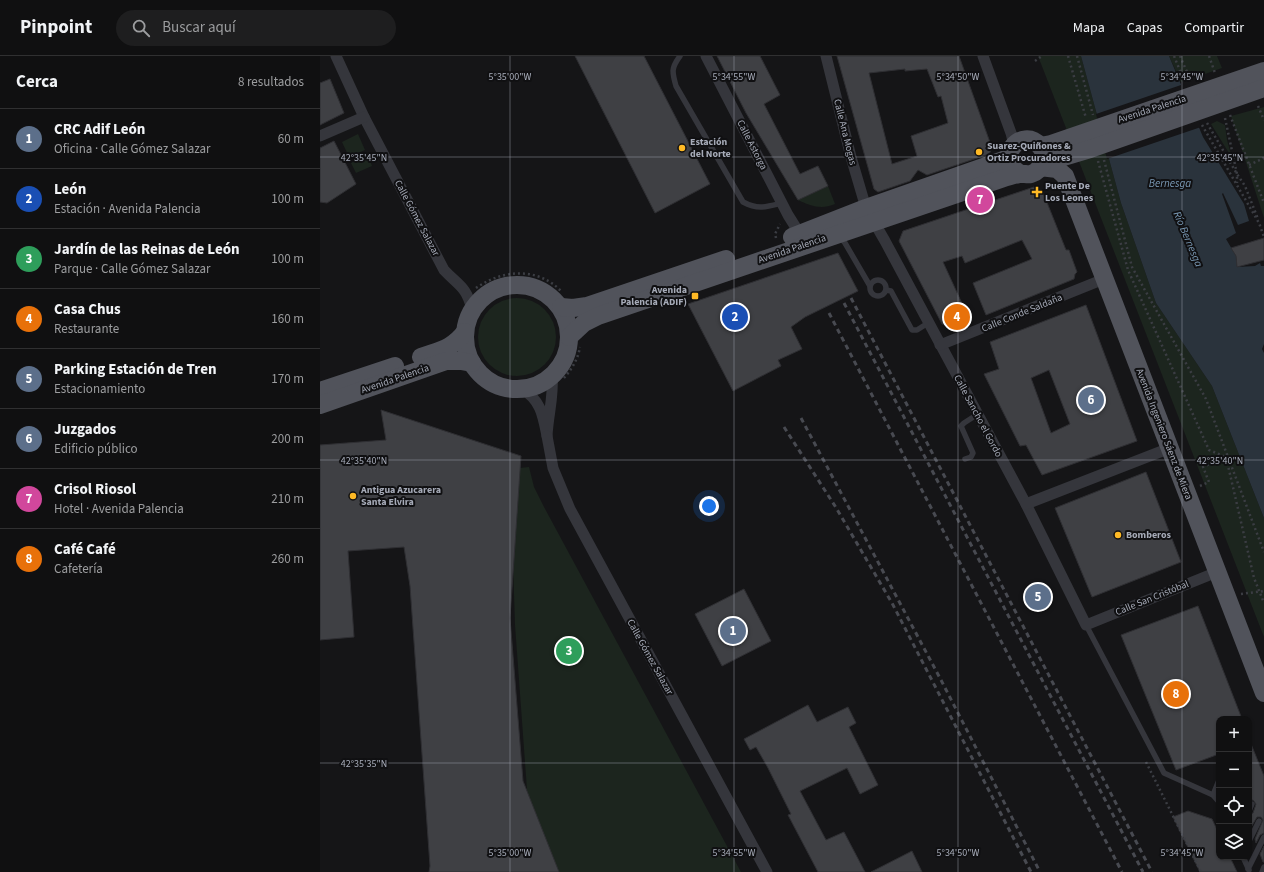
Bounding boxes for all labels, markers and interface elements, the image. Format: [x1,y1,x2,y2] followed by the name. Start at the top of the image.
[116,10,396,46] search box
[20,14,92,41] text: Pinpoint
[130,17,152,39] icon: search
[162,17,236,38] text: Buscar aquí
[1073,18,1105,38] text: Mapa
[1127,18,1162,38] text: Capas
[1184,18,1244,38] text: Compartir
[16,70,58,94] text: Cerca
[489,70,532,84] text: 5°35'00"W
[713,70,756,84] text: 5°34'55"W
[937,70,980,84] text: 5°34'50"W
[1161,70,1204,84] text: 5°34'45"W
[238,73,304,91] text: 8 resultados
[1116,91,1188,127] street label: Avenida Palencia
[830,98,860,166] street label: Calle Ana Mogas
[733,118,771,172] street label: Calle Astorga
[54,119,145,140] text: CRC Adif León
[26,130,32,148] text: 1
[278,130,304,148] text: 60 m
[690,135,731,161] place label: Estación del Norte
[987,139,1071,165] place label: Suarez-Quiñones & Ortiz Procuradores
[54,140,211,158] text: Oficina · Calle Gómez Salazar
[677,143,687,153] marker: Estación del Norte
[974,147,984,157] marker: Suarez-Quiñones & Ortiz Procuradores
[341,151,387,165] text: 42°35'45"N
[1197,151,1243,165] text: 42°35'45"N
[1149,176,1191,191] water label: Bernesga
[391,177,443,259] street label: Calle Gómez Salazar
[54,179,86,200] text: León
[1045,179,1094,205] place label: Puente De Los Leones
[967,185,993,215] pin: 7
[1032,187,1042,197] marker: Puente De Los Leones
[26,190,32,208] text: 2
[271,190,304,208] text: 100 m
[54,200,200,218] text: Estación · Avenida Palencia
[1170,209,1206,269] water label: Río Bernesga
[756,231,828,267] street label: Avenida Palencia
[54,239,240,260] text: Jardín de las Reinas de León
[26,250,32,268] text: 3
[271,250,304,268] text: 100 m
[54,260,211,278] text: Parque · Calle Gómez Salazar
[620,283,687,309] place label: Avenida Palencia (ADIF)
[980,290,1064,336] street label: Calle Conde Saldaña
[690,291,700,301] marker: Avenida Palencia (ADIF)
[54,299,121,320] text: Casa Chus
[722,302,748,332] pin: 2
[944,302,970,332] pin: 4
[26,310,32,328] text: 4
[271,310,304,328] text: 160 m
[54,320,119,338] text: Restaurante
[54,359,217,380] text: Parking Estación de Tren
[359,361,431,397] street label: Avenida Palencia
[1132,366,1196,502] street label: Avenida Ingeniero Sáenz de Miera
[26,370,32,388] text: 5
[271,370,304,388] text: 170 m
[950,372,1006,460] street label: Calle Sancho el Gordo
[54,380,145,398] text: Estacionamiento
[1078,385,1104,415] pin: 6
[54,419,116,440] text: Juzgados
[26,430,32,448] text: 6
[271,430,304,448] text: 200 m
[54,440,138,458] text: Edificio público
[341,454,387,468] text: 42°35'40"N
[1197,454,1243,468] text: 42°35'40"N
[54,479,136,500] text: Crisol Riosol
[360,483,441,509] place label: Antigua Azucarera Santa Elvira
[26,490,32,508] text: 7
[271,490,304,508] text: 210 m
[348,491,358,501] marker: Antigua Azucarera Santa Elvira
[699,496,719,516] your location
[54,500,184,518] text: Hotel · Avenida Palencia
[1126,528,1171,542] place label: Bomberos
[1113,530,1123,540] marker: Bomberos
[54,539,116,560] text: Café Café
[26,550,32,568] text: 8
[271,550,304,568] text: 260 m
[54,560,103,578] text: Cafetería
[1113,577,1191,619] street label: Calle San Cristóbal
[1025,582,1051,612] pin: 5
[720,616,746,646] pin: 1
[623,617,677,698] street label: Calle Gómez Salazar
[556,636,582,666] pin: 3
[1163,679,1189,709] pin: 8
[1216,716,1252,860] map controls
[1216,716,1252,752] button: +
[1216,752,1252,788] button: −
[341,757,387,771] text: 42°35'35"N
[1216,788,1252,824] button: locate
[1216,824,1252,860] button: layers
[489,846,532,860] text: 5°35'00"W
[713,846,756,860] text: 5°34'55"W
[937,846,980,860] text: 5°34'50"W
[1161,846,1204,860] text: 5°34'45"W

